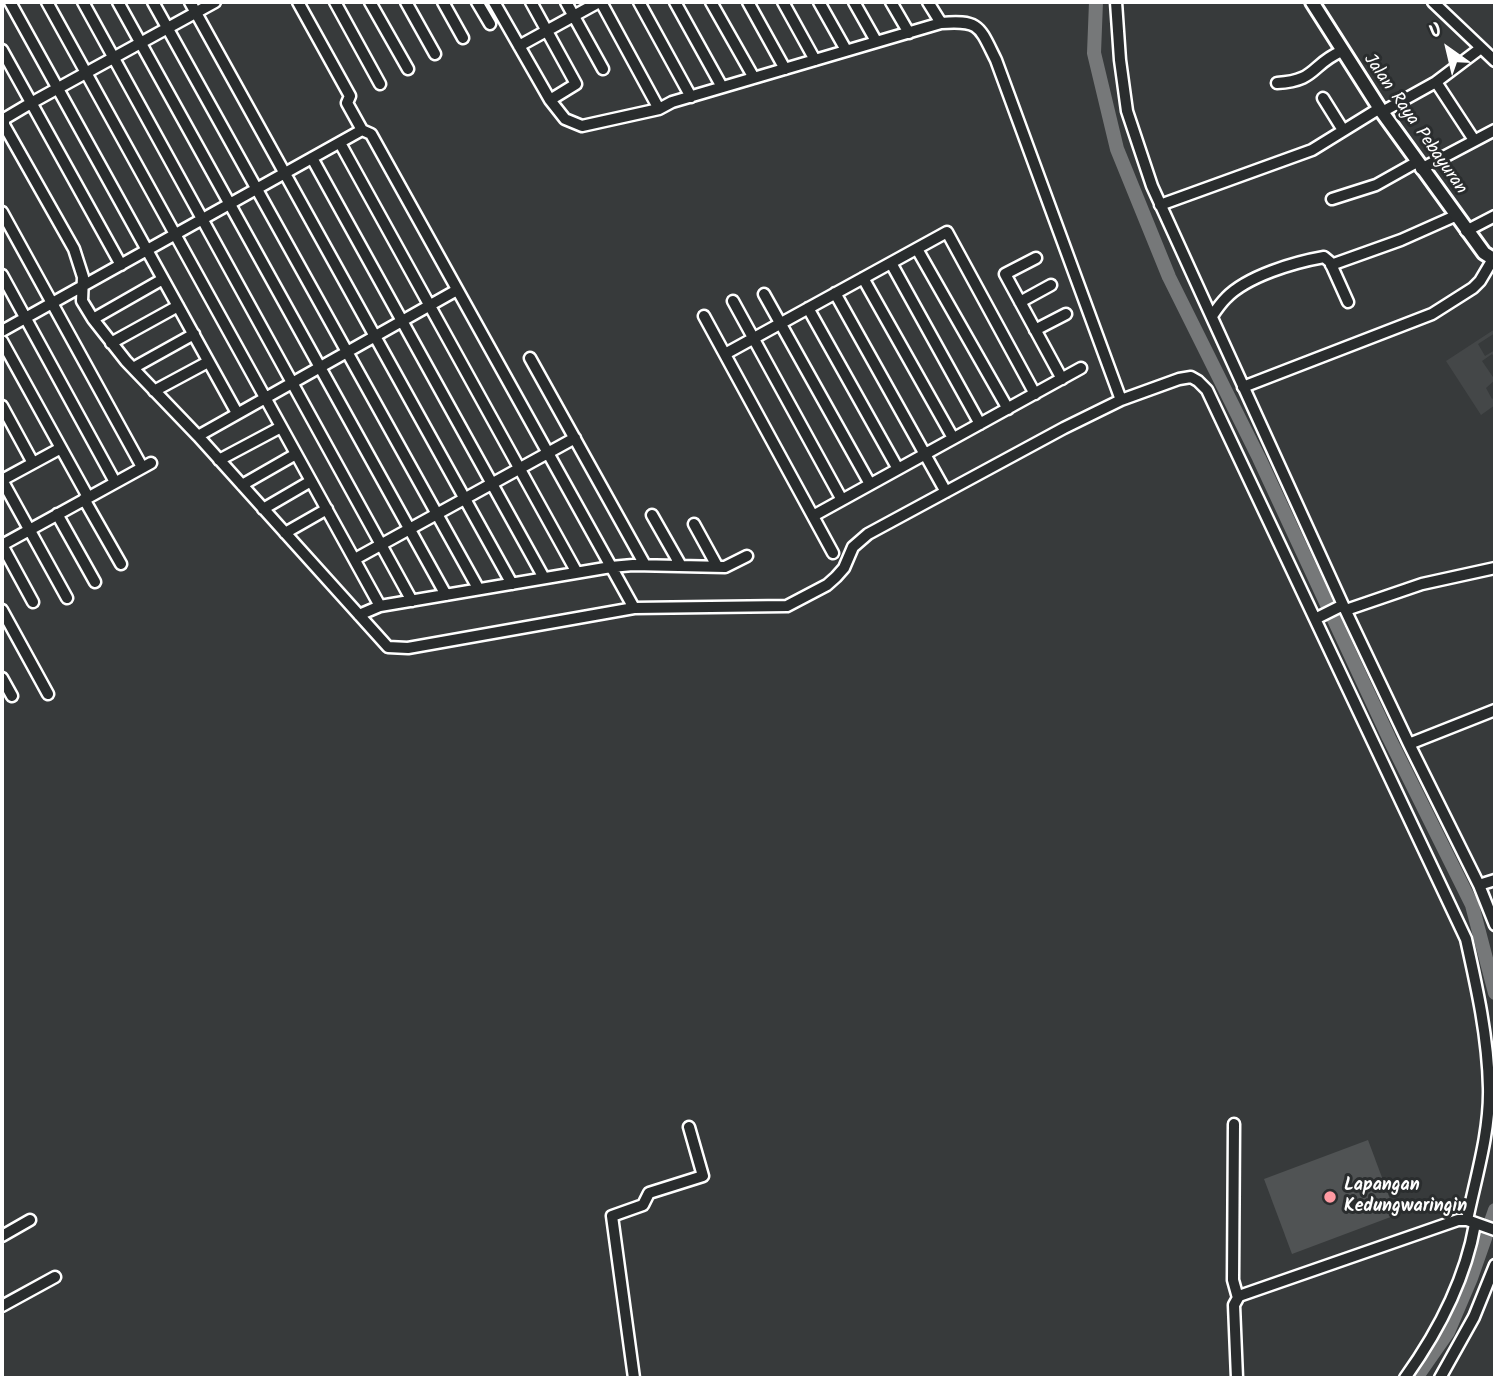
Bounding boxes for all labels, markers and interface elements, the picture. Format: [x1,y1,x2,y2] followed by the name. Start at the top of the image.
[1413,14,1483,84] north arrow
[1423,16,1449,47] text: U
[1357,51,1471,199] street label: Jalan Raya Pebayuran
[1344,1176,1467,1218] place label: Lapangan Kedungwaringin
[1322,1189,1338,1205] marker: Lapangan Kedungwaringin

